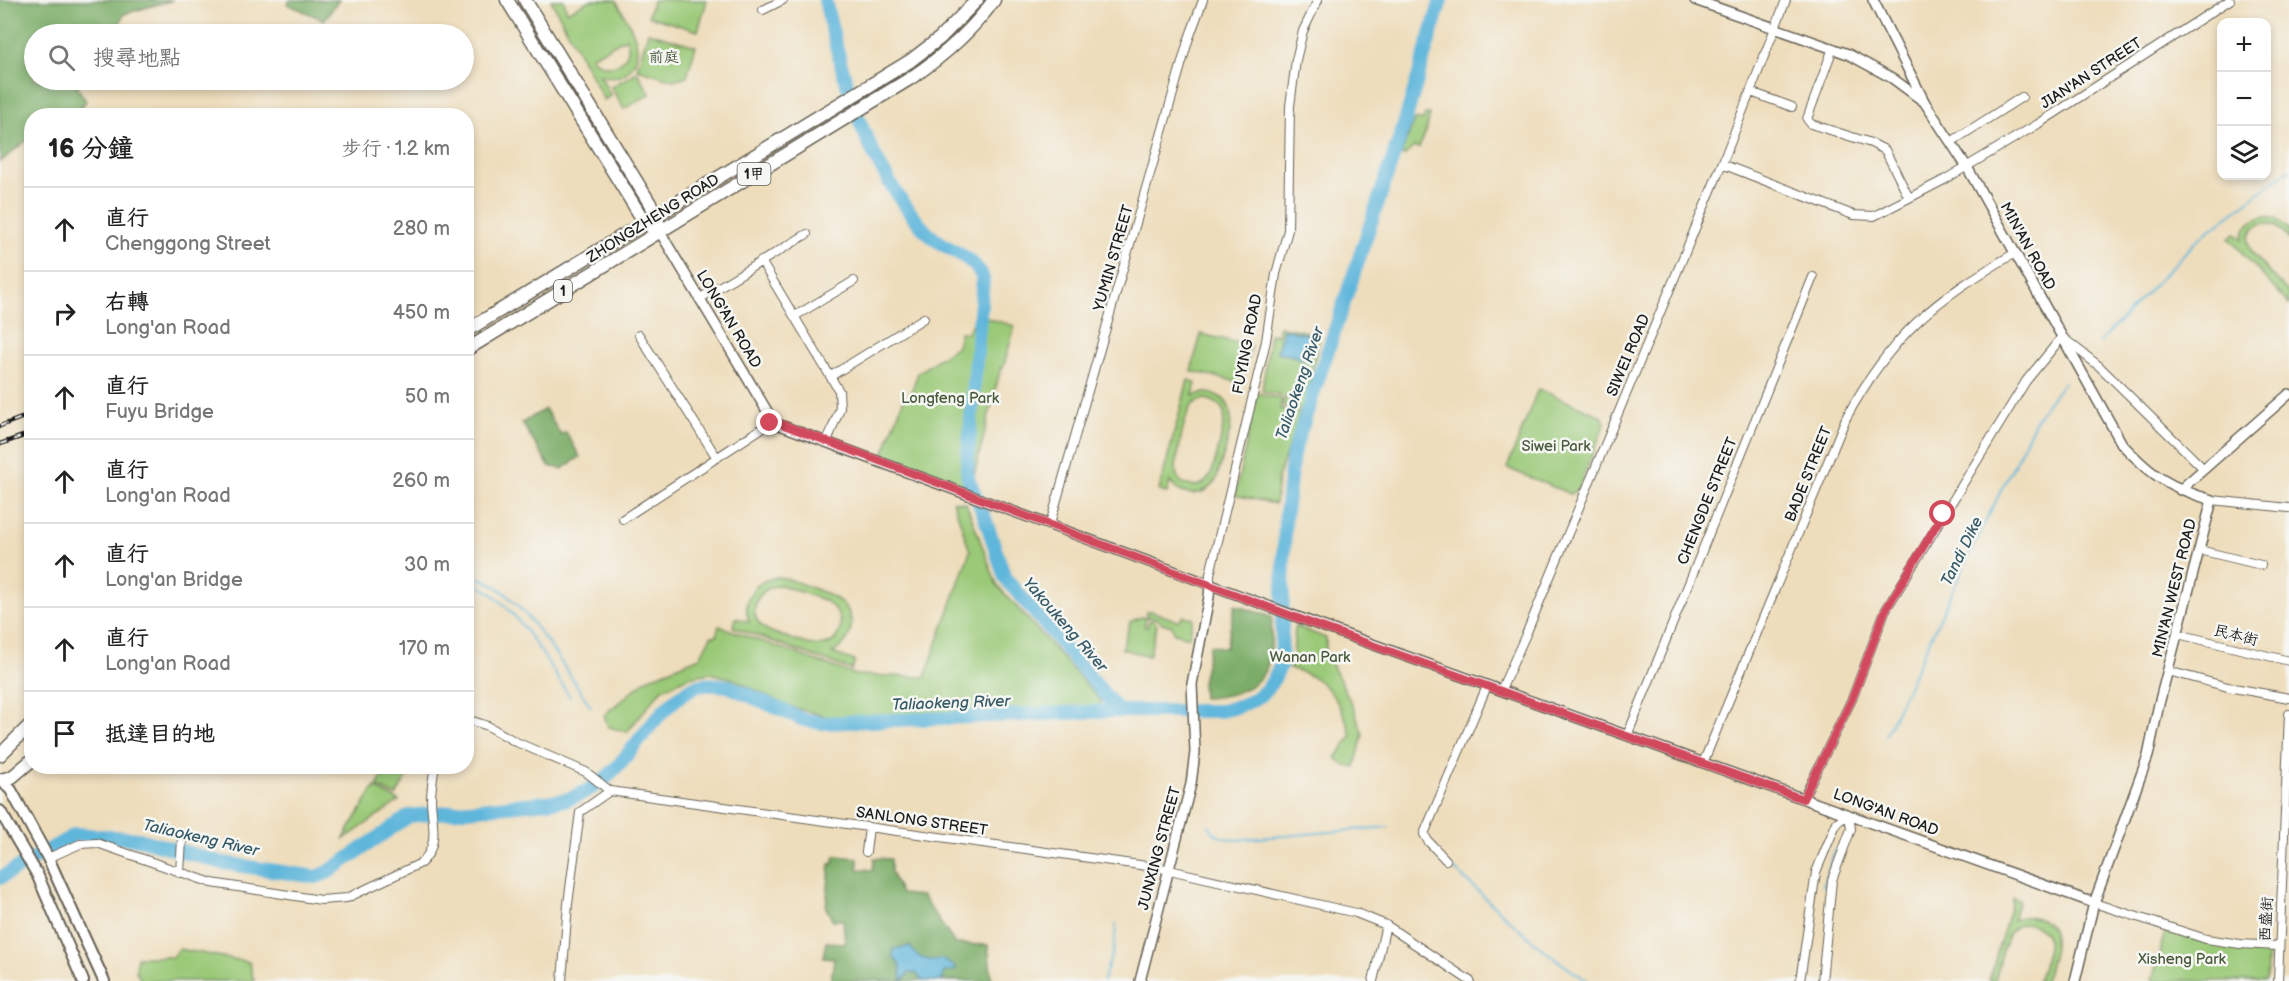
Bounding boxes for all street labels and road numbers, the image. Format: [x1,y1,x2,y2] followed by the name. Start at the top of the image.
[2037,34,2146,113] street label: JIAN'AN STREET
[738,163,771,185] road number: 1甲
[583,170,723,267] street label: ZHONGZHENG ROAD
[1996,199,2060,294] street label: MIN'AN ROAD
[1089,203,1138,314] street label: YUMIN STREET
[692,267,765,372] street label: LONG'AN ROAD
[554,280,572,302] road number: 1
[1228,292,1267,396] street label: FUYING ROAD
[1603,311,1654,399] street label: SIWEI ROAD
[1781,424,1836,525] street label: BADE STREET
[1673,435,1742,568] street label: CHENGDE STREET
[2148,517,2201,660] street label: MIN'AN WEST ROAD
[2212,621,2260,650] street label: 民本街
[1134,784,1185,912] street label: JUNXING STREET
[1830,785,1941,840] street label: LONG'AN ROAD
[855,803,989,840] street label: SANLONG STREET
[2256,896,2277,942] street label: 西盛街

